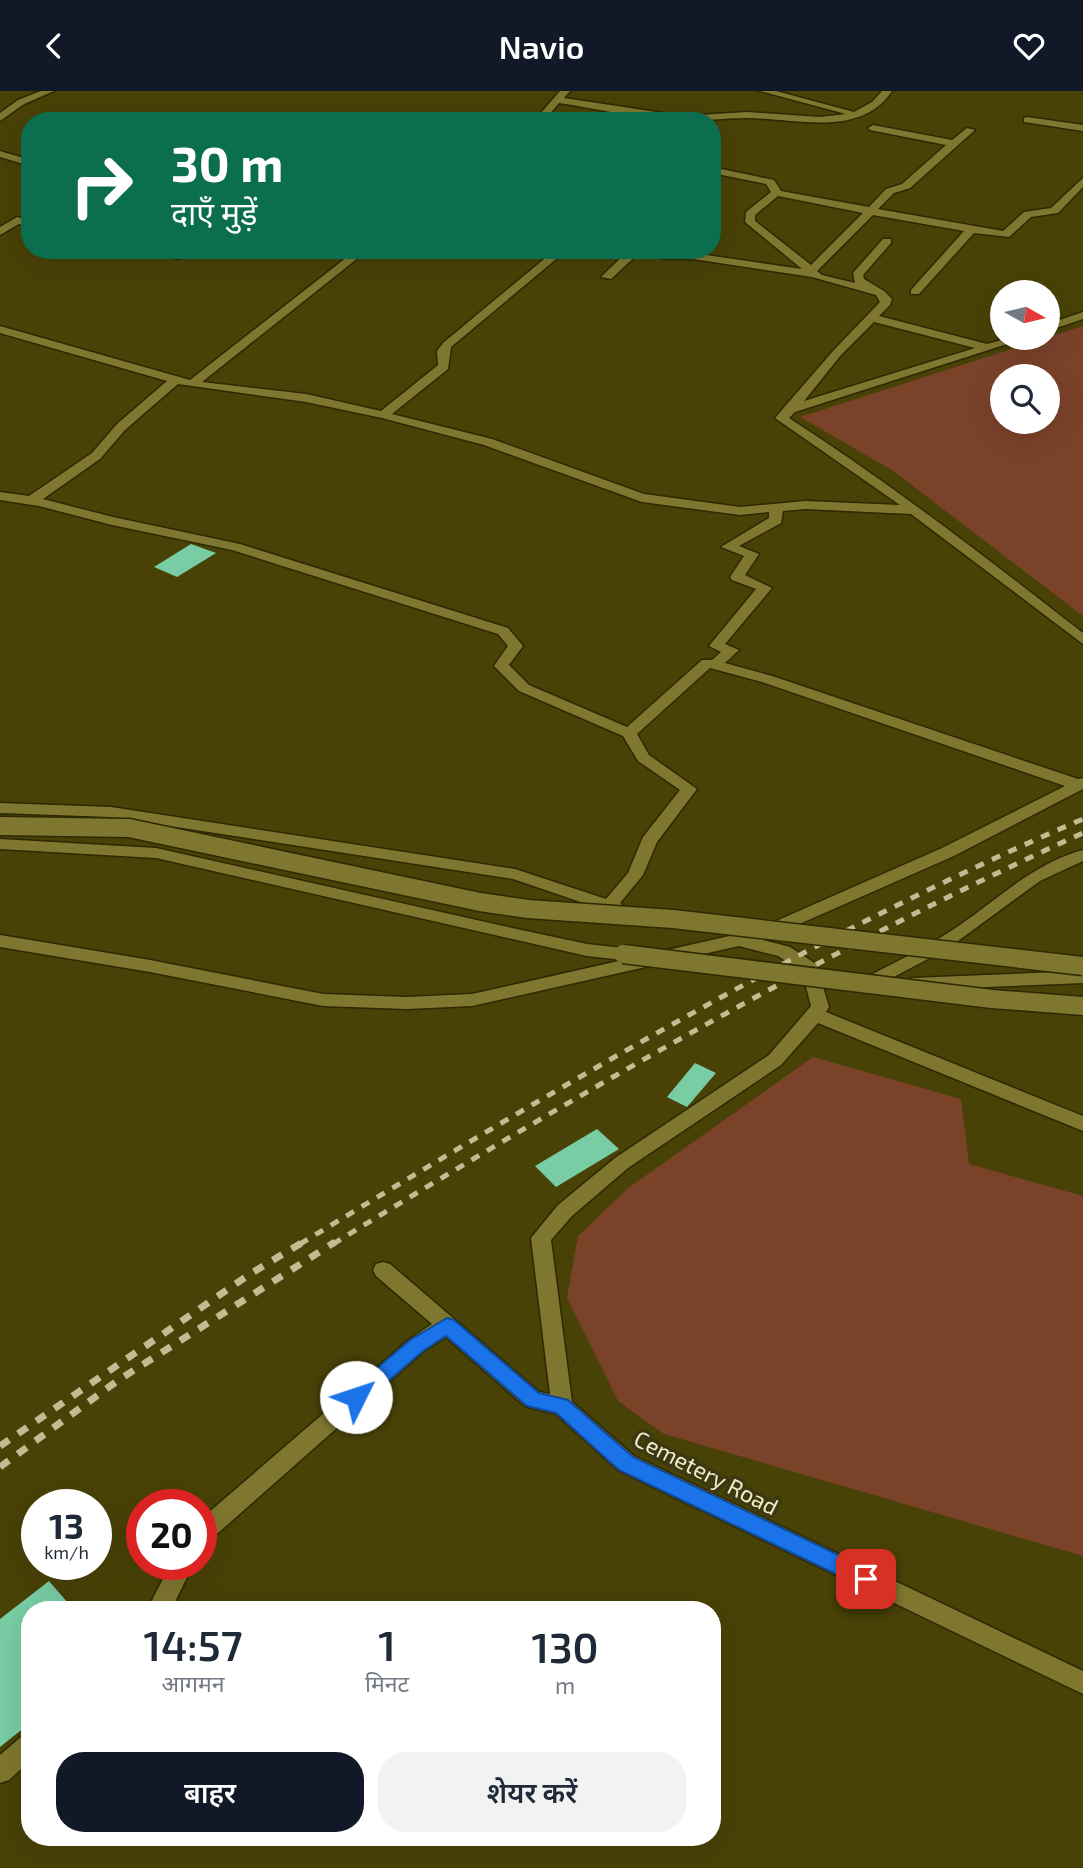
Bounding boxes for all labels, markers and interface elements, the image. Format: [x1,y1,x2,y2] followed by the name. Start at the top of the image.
[35,27,73,65] icon: back
[499,27,584,65] text: Navio
[1010,27,1048,65] icon: heart
[171,133,283,192] text: 30 m
[56,140,147,231] icon: right
[171,193,257,231] text: दाएँ मुड़ें
[990,280,1060,350] north arrow
[990,280,1060,434] map controls
[990,364,1060,434] button: search
[319,1360,393,1434] position arrow
[630,1424,783,1520] street label: Cemetery Road
[126,1489,217,1580] speed limit sign: 20
[49,1504,84,1546] text: 13
[44,1541,89,1563] text: km/h
[836,1549,896,1609] pin
[847,1560,885,1598] icon: arrive
[143,1619,243,1669] text: 14:57
[378,1619,396,1669] text: 1
[531,1621,599,1671] text: 130
[161,1669,224,1697] text: आगमन
[365,1669,409,1697] text: मिनट
[555,1671,575,1699] text: m
[56,1752,364,1832] button: बाहर
[378,1752,686,1832] button: शेयर करें

